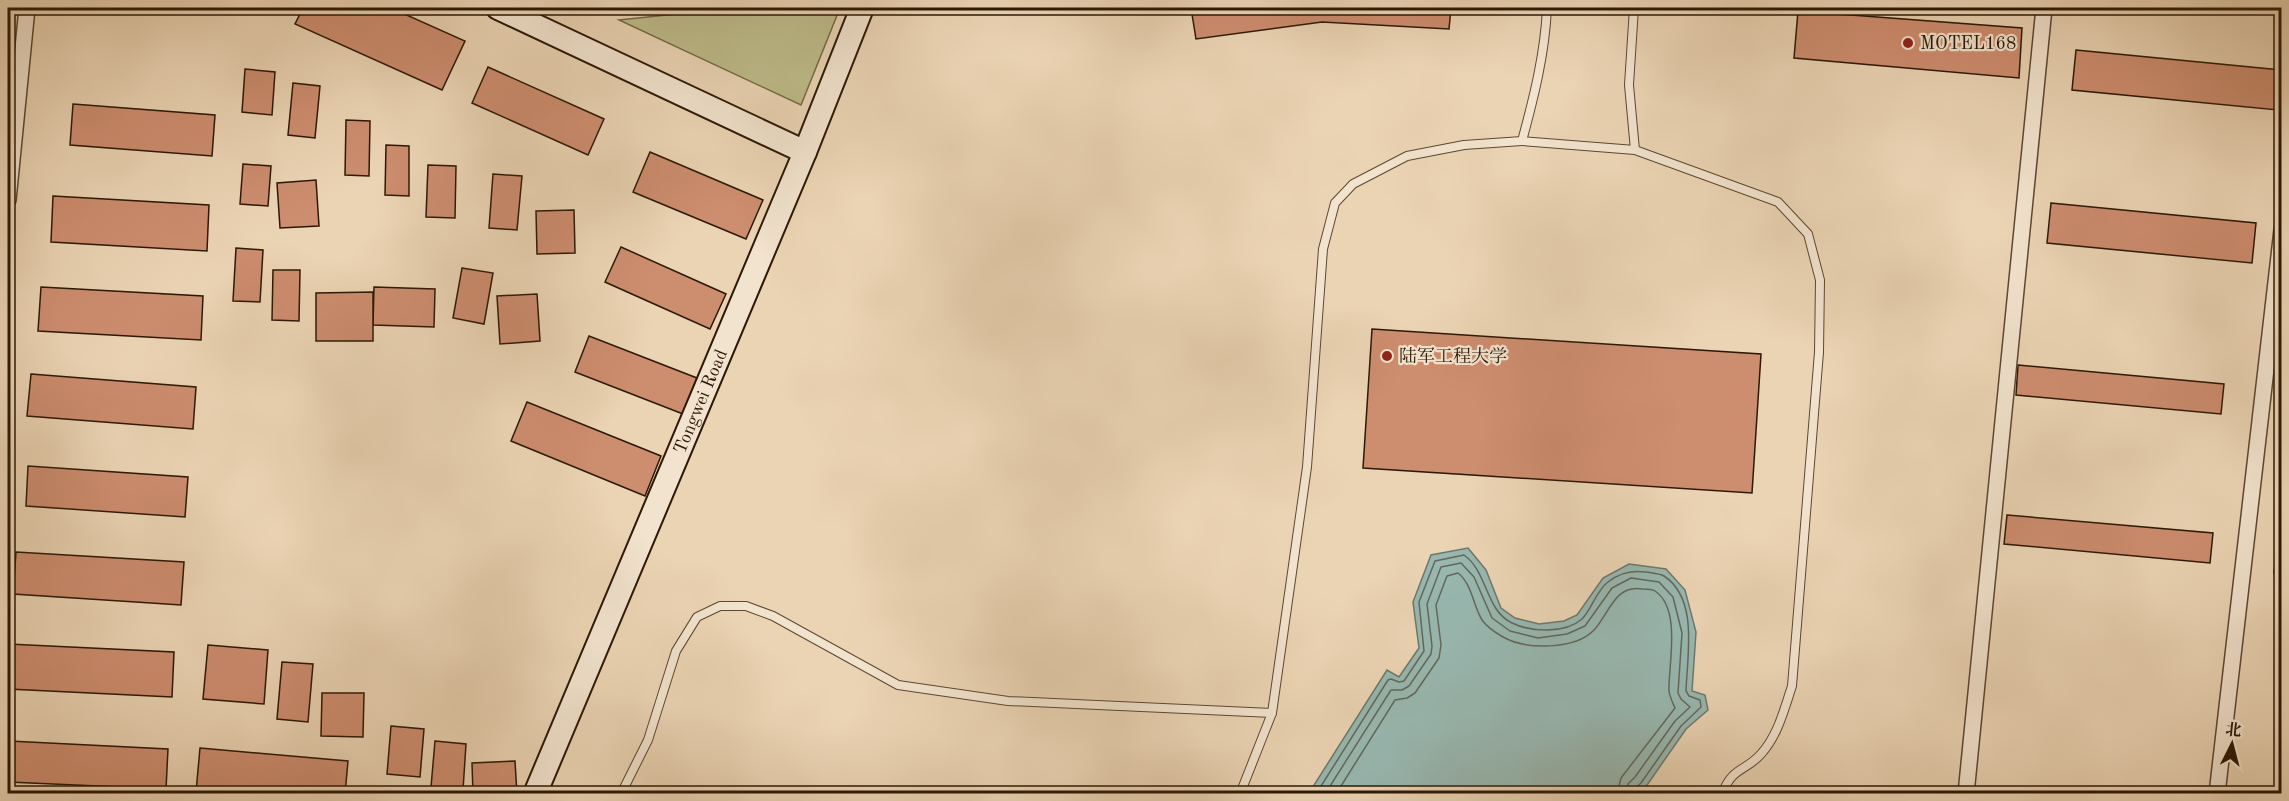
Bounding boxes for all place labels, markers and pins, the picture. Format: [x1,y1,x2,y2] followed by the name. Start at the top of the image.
[1920,35,2016,53] place label: MOTEL168
[1901,36,1915,50] marker: MOTEL168
[1399,346,1507,366] place label: 陆军工程大学
[1380,349,1394,363] marker: 陆军工程大学

